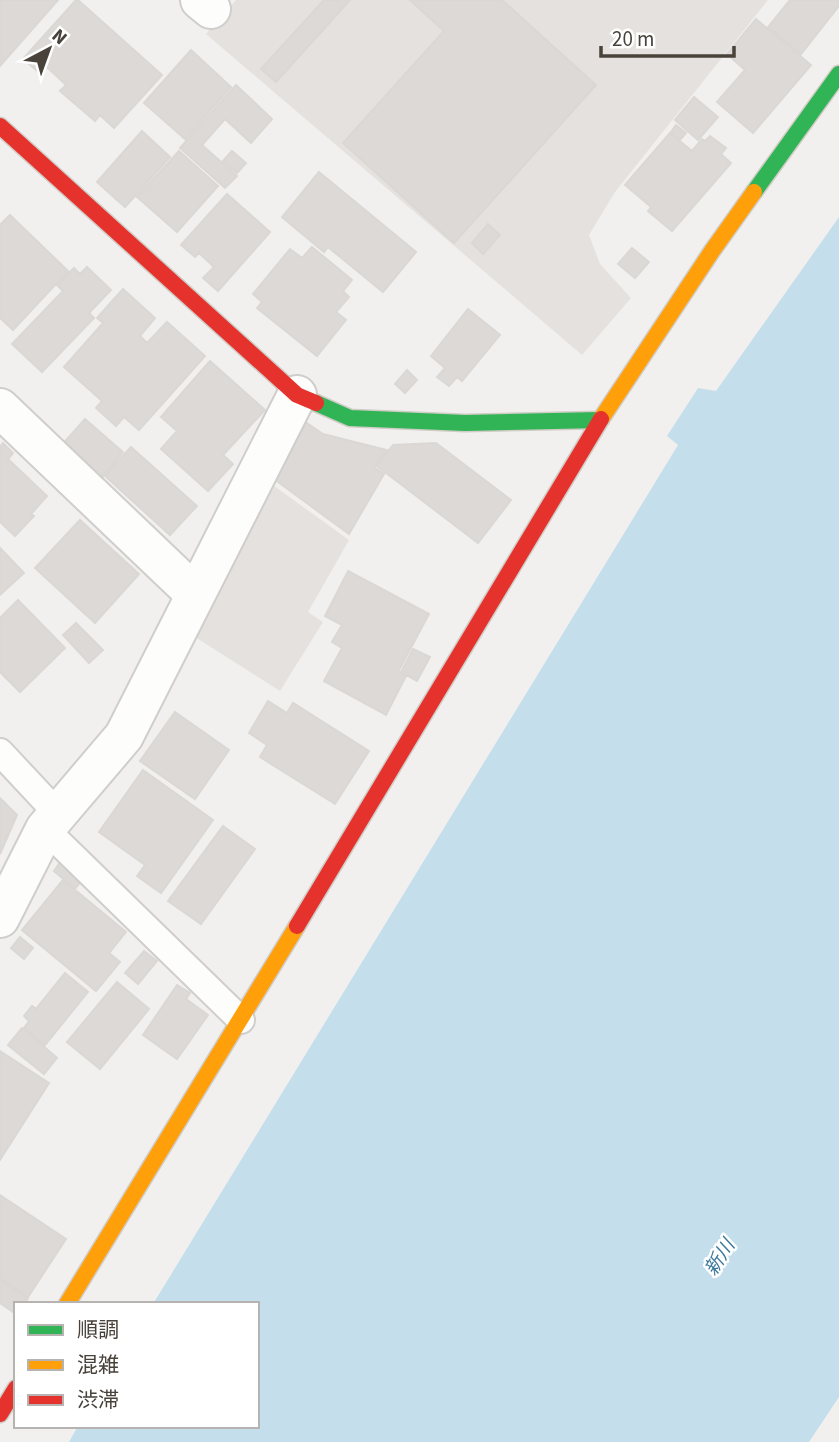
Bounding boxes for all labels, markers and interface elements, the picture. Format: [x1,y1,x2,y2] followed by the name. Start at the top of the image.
[14,14,84,84] north arrow
[601,14,734,58] scale bar
[46,23,73,52] text: N
[612,24,654,54] text: 20 m
[699,1233,743,1281] water label: 新川
[14,1302,259,1428] legend
[77,1315,119,1345] text: 順調
[77,1350,119,1380] text: 混雑
[77,1385,119,1415] text: 渋滞

